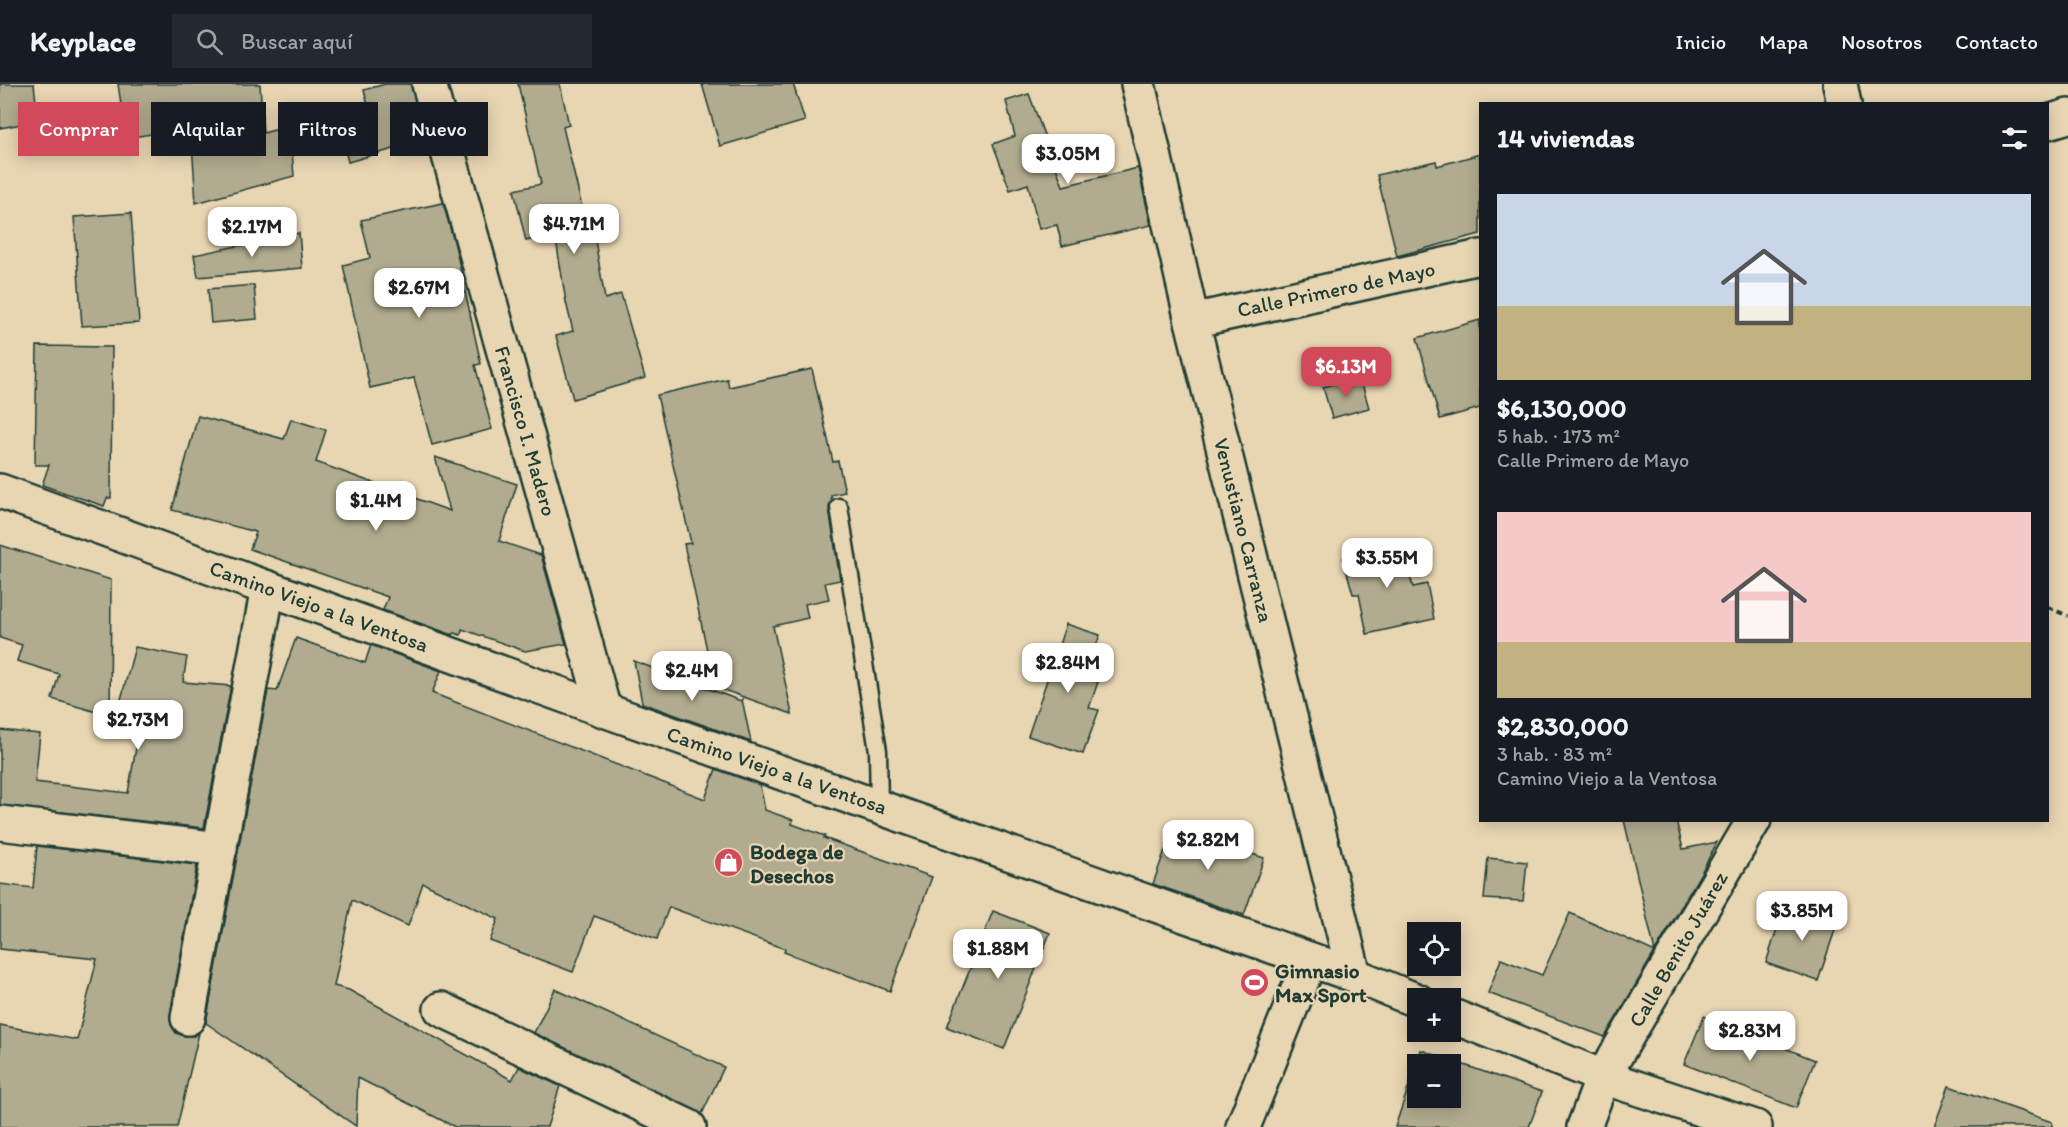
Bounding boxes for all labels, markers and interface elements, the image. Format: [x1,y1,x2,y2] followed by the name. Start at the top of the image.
[172,14,592,68] search box
[30,24,136,58] text: Keyplace
[193,25,226,58] icon: search
[241,28,353,55] text: Buscar aquí
[1676,29,1726,54] text: Inicio
[1759,29,1808,54] text: Mapa
[1841,29,1922,54] text: Nosotros
[1955,29,2038,54] text: Contacto
[18,102,139,156] chip: Comprar
[151,102,266,156] chip: Alquilar
[278,102,378,156] chip: Filtros
[390,102,488,156] chip: Nuevo
[1497,122,1635,154] text: 14 viviendas
[1998,122,2031,155] icon: filters
[1019,134,1117,185] pin: $3.05M
[1036,141,1100,165] text: $3.05M
[525,204,623,255] pin: $4.71M
[203,207,301,258] pin: $2.17M
[543,211,605,235] text: $4.71M
[222,214,282,238] text: $2.17M
[1710,233,1818,341] icon: home
[1235,256,1437,322] street label: Calle Primero de Mayo
[370,268,468,319] pin: $2.67M
[388,275,450,299] text: $2.67M
[490,343,562,519] street label: Francisco I. Madero
[1297,347,1395,398] pin: $6.13M
[1315,354,1377,378] text: $6.13M
[1497,392,1627,424] text: $6,130,000
[1497,424,1620,448] text: 5 hab. · 173 m²
[1209,435,1279,625] street label: Venustiano Carranza
[1497,448,1689,472] text: Calle Primero de Mayo
[334,481,418,532] pin: $1.4M
[350,488,402,512] text: $1.4M
[1338,538,1436,589] pin: $3.55M
[1356,545,1418,569] text: $3.55M
[1710,551,1818,659] icon: home
[206,555,432,657] street label: Camino Viejo a la Ventosa
[1019,643,1117,694] pin: $2.84M
[1036,650,1100,674] text: $2.84M
[650,651,734,702] pin: $2.4M
[665,658,719,682] text: $2.4M
[89,700,187,751] pin: $2.73M
[107,707,169,731] text: $2.73M
[1497,710,1629,742] text: $2,830,000
[664,721,890,819] street label: Camino Viejo a la Ventosa
[1497,742,1612,766] text: 3 hab. · 83 m²
[1497,766,1717,790] text: Camino Viejo a la Ventosa
[1159,820,1257,871] pin: $2.82M
[1177,827,1239,851] text: $2.82M
[750,839,844,888] place label: Bodega de Desechos
[713,847,745,879] shop icon: Bodega de Desechos
[1623,867,1733,1031] street label: Calle Benito Juárez
[1753,891,1851,942] pin: $3.85M
[1770,898,1834,922] text: $3.85M
[1407,922,1461,1108] map controls
[1407,922,1461,976] button: locate
[949,929,1047,980] pin: $1.88M
[967,936,1029,960] text: $1.88M
[1275,958,1367,1008] place label: Gimnasio Max Sport
[1238,966,1270,998] sports icon: Gimnasio Max Sport
[1407,988,1461,1042] button: +
[1701,1011,1799,1062] pin: $2.83M
[1718,1018,1782,1042] text: $2.83M
[1407,1054,1461,1108] button: −

